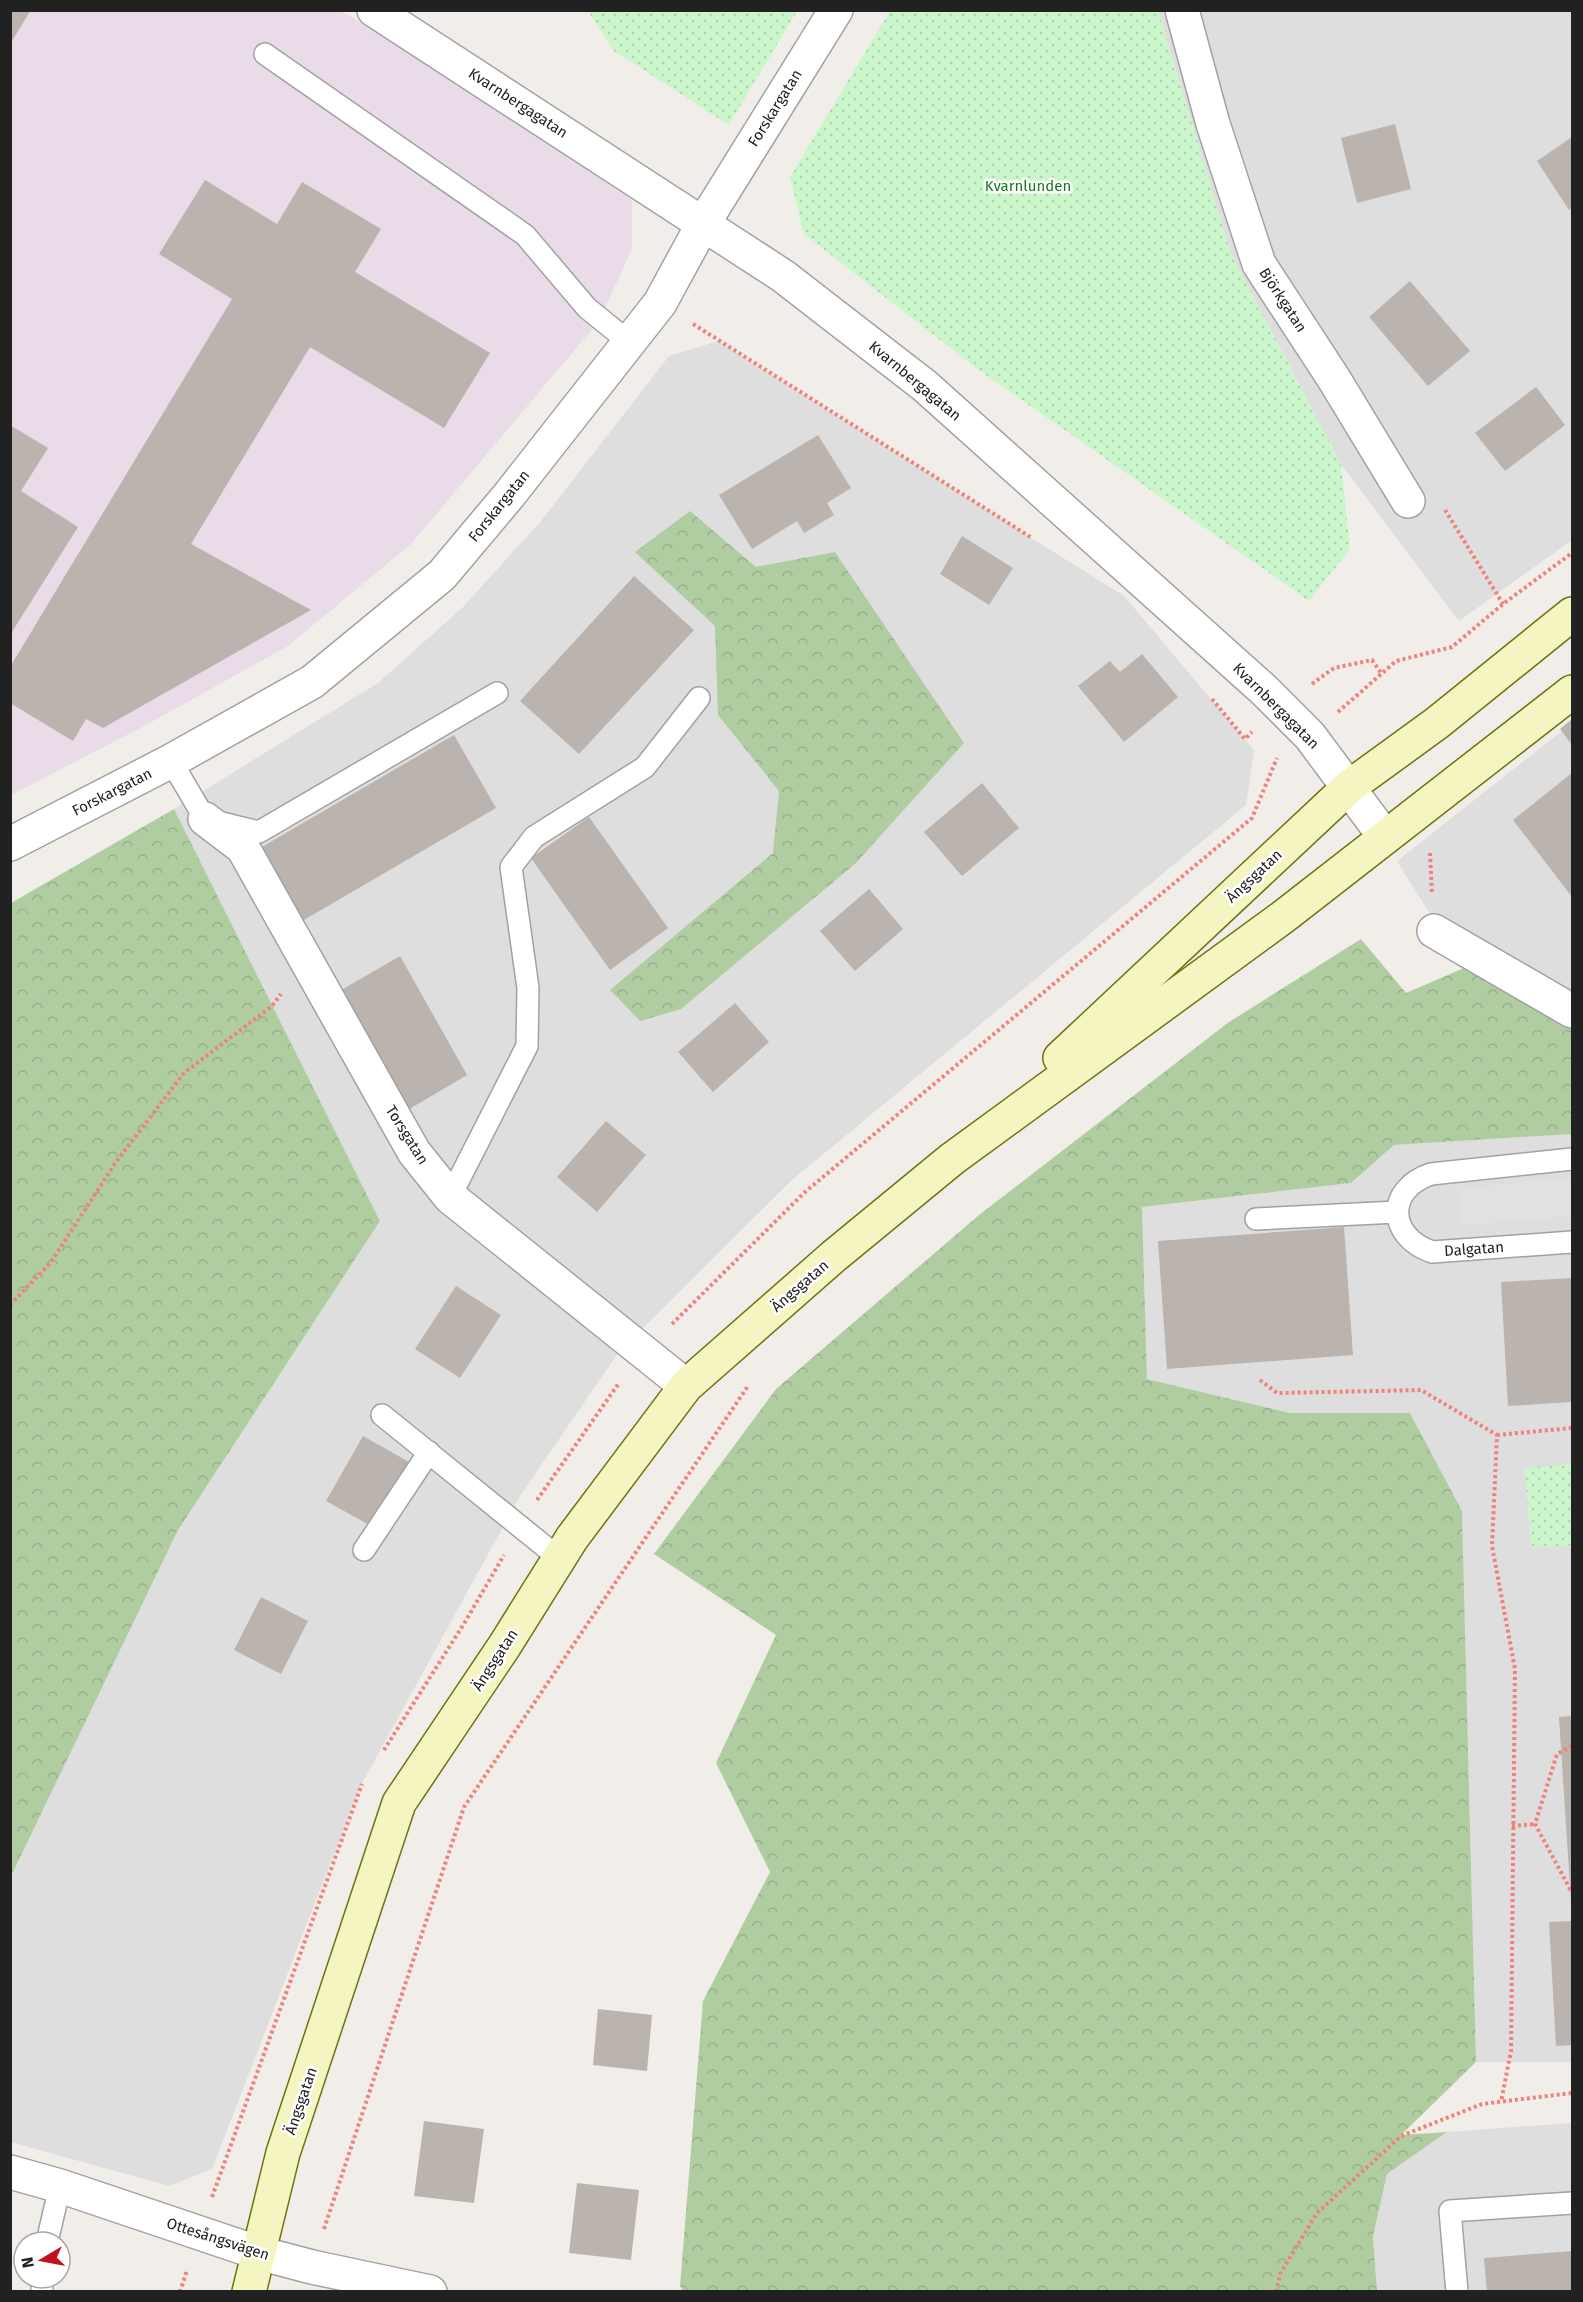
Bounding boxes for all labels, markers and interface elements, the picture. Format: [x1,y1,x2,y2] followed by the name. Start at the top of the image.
[465,64,571,142] street label: Kvarnbergagatan
[744,66,806,150] street label: Forskargatan
[985,177,1071,195] park label: Kvarnlunden
[1255,264,1311,336] street label: Björkgatan
[865,337,965,425] street label: Kvarnbergagatan
[465,466,533,546] street label: Forskargatan
[1229,659,1323,753] street label: Kvarnbergagatan
[69,764,155,820] street label: Forskargatan
[1222,846,1286,906] street label: Ängsgatan
[382,1102,432,1168] street label: Torsgatan
[1444,1238,1504,1260] street label: Dalgatan
[768,1256,832,1316] street label: Ängsgatan
[468,1626,522,1694] street label: Ängsgatan
[281,2065,321,2137] street label: Ängsgatan
[164,2214,272,2264] street label: Ottesångsvägen
[12,2230,72,2290] north arrow
[17,2256,38,2269] text: N

